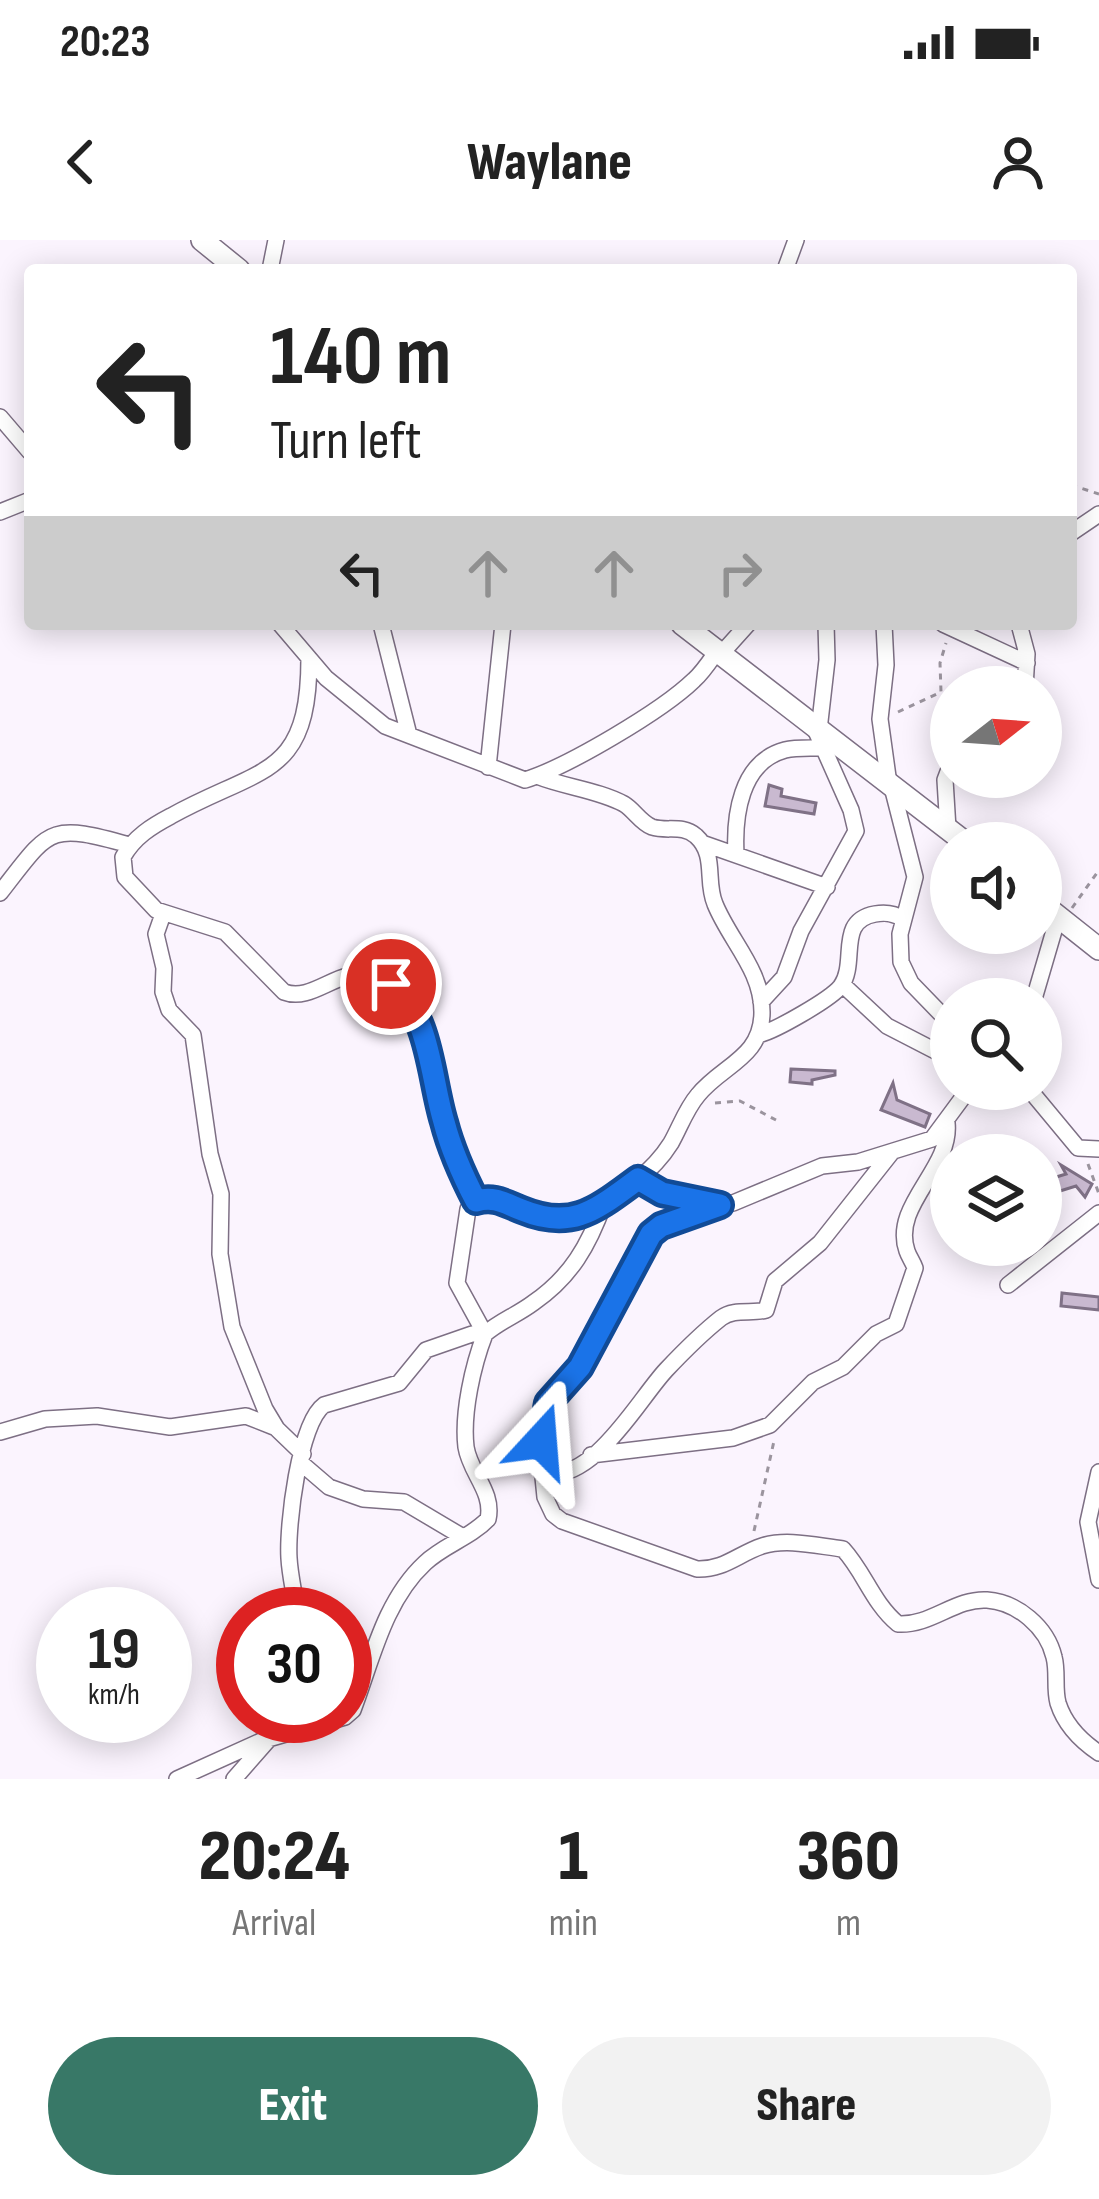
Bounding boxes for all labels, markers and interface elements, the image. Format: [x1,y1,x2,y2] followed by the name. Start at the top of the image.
[60,15,151,70] text: 20:23
[48,129,114,195] icon: back
[985,129,1051,195] icon: person
[467,130,632,195] text: Waylane
[270,307,451,408] text: 140 m
[72,312,228,468] icon: left
[270,409,422,474] text: Turn left
[329,540,395,606] icon: left
[455,540,521,606] icon: ahead
[581,540,647,606] icon: ahead
[707,540,773,606] icon: right
[930,666,1062,798] north arrow
[930,666,1062,1266] map controls
[930,822,1062,954] button: sound
[340,933,442,1035] pin
[358,951,424,1017] icon: arrive
[930,978,1062,1110] button: search
[930,1134,1062,1266] button: layers
[478,1378,604,1504] position arrow
[216,1587,372,1743] speed limit sign: 30
[88,1614,140,1686] text: 19
[88,1677,140,1713] text: km/h
[199,1814,350,1901] text: 20:24
[559,1814,588,1901] text: 1
[797,1814,900,1901] text: 360
[232,1900,316,1947] text: Arrival
[549,1900,598,1947] text: min
[836,1900,861,1947] text: m
[48,2037,538,2175] button: Exit
[562,2037,1051,2175] button: Share

